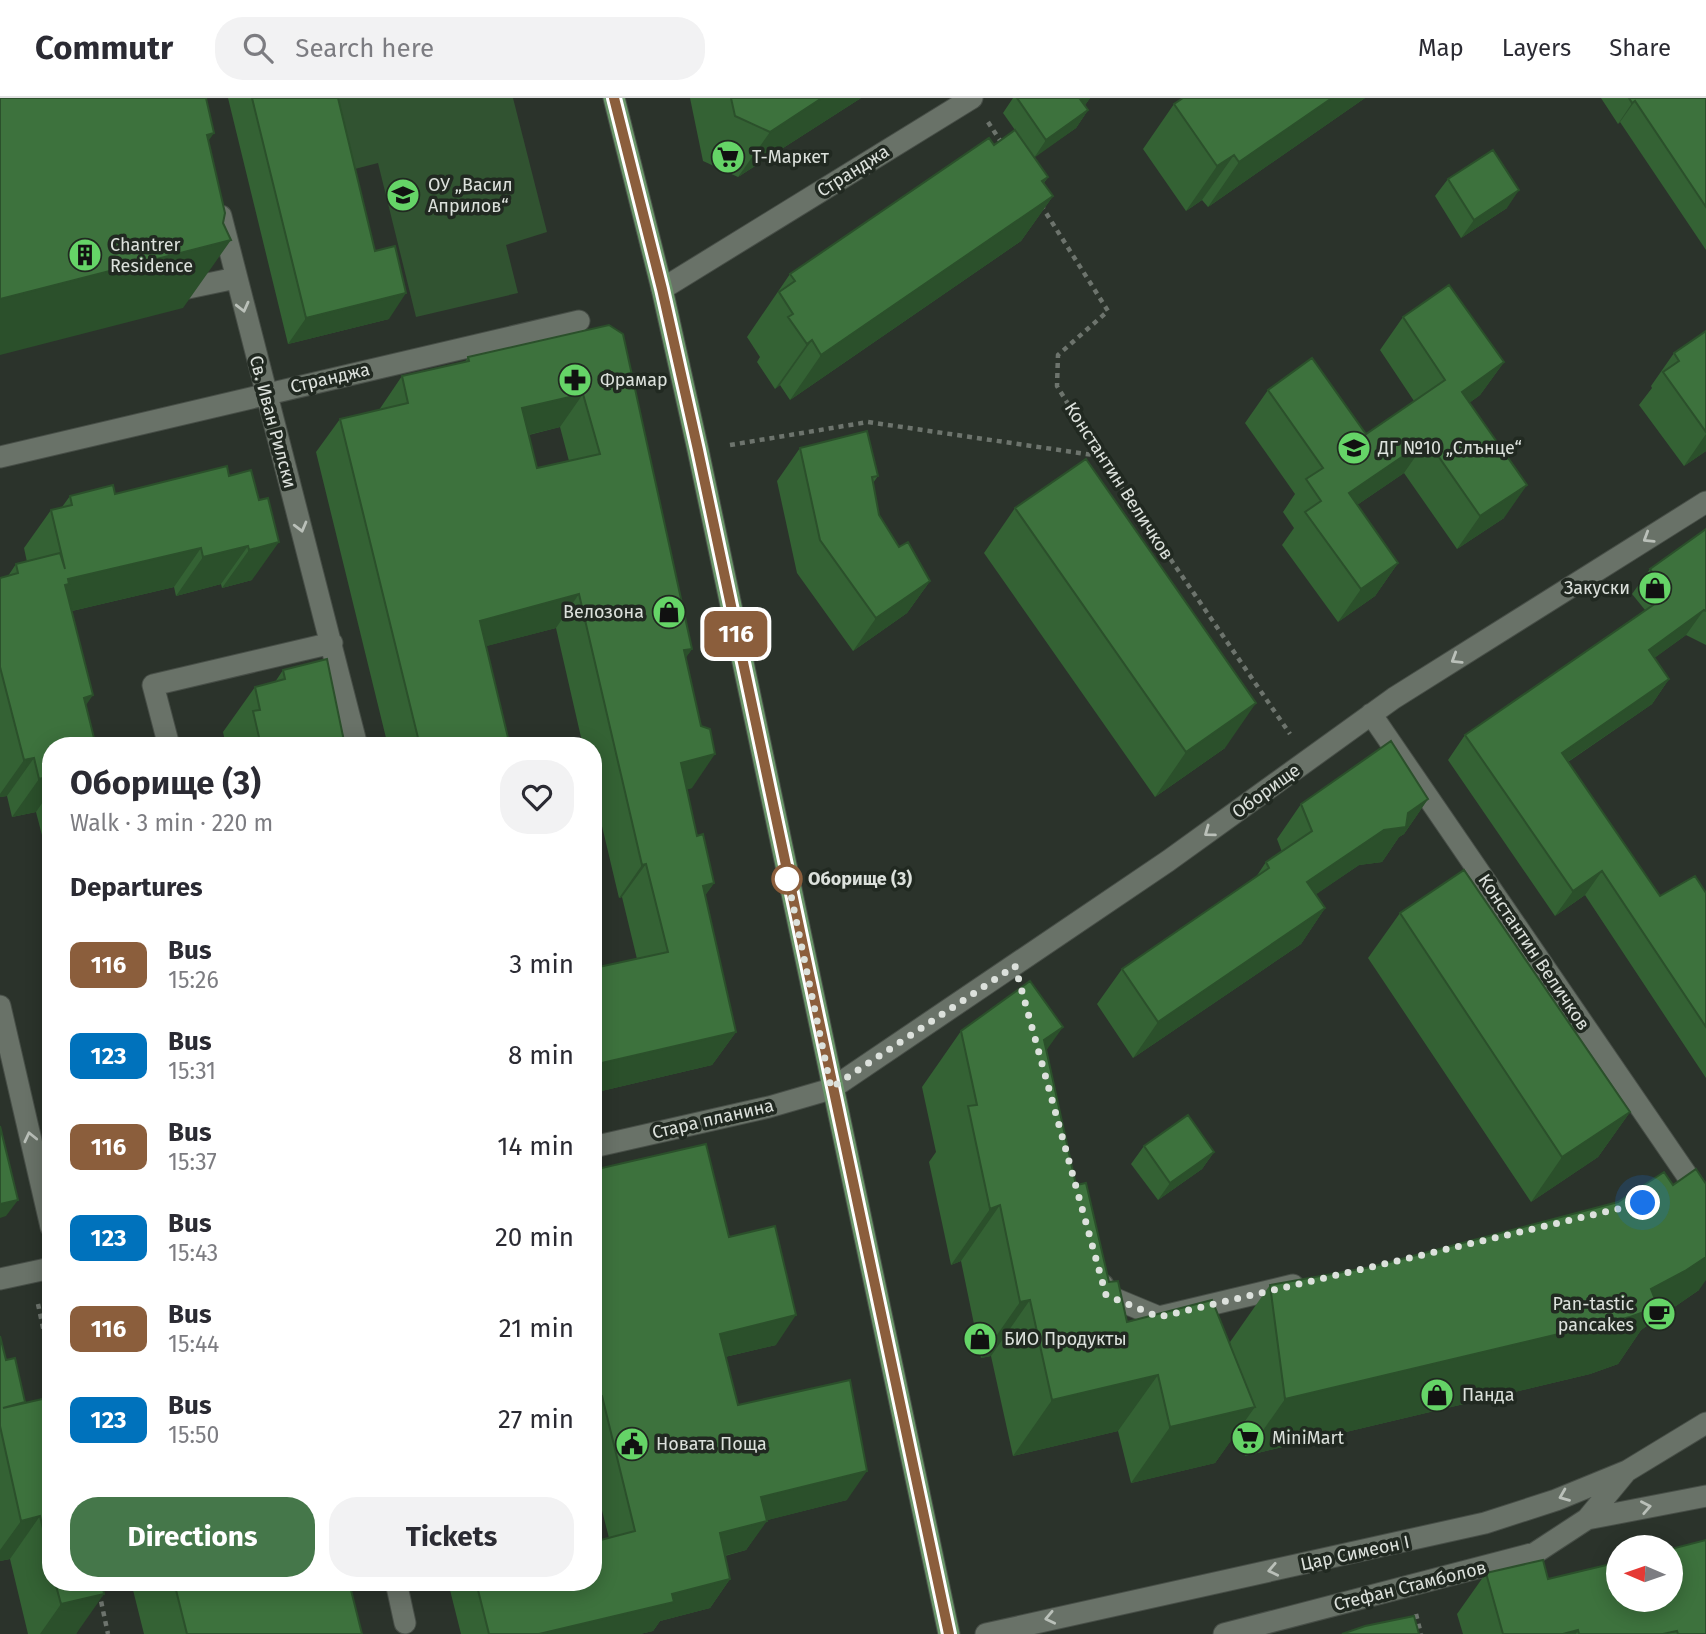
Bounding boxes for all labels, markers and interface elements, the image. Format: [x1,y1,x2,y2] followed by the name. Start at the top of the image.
[215,17,705,80] search box
[35,28,173,68] text: Commutr
[239,29,277,67] icon: search
[295,33,434,64] text: Search here
[1418,34,1464,62] text: Map
[1502,34,1571,62] text: Layers
[1609,34,1671,62] text: Share
[709,138,747,176] supermarket icon: Т-Маркет
[813,140,893,202] street label: Странджа
[752,146,830,168] place label: Т-Маркет
[428,174,513,217] place label: ОУ „Васил Априлов“
[384,176,422,214] school or university icon: ОУ „Васил Априлов“
[110,234,193,277] place label: Chantrer Residence
[66,236,104,274] building icon: Chantrer Residence
[235,301,249,313] one-way arrow
[245,353,301,491] street label: Св. Иван Рилски
[288,358,372,398] street label: Странджа
[556,361,594,399] pharmacy icon: Фрамар
[600,369,668,391] place label: Фрамар
[1060,398,1178,564] street label: Константин Величков
[1335,429,1373,467] school or university icon: ДГ №10 „Слънце“
[1377,437,1522,459] place label: ДГ №10 „Слънце“
[292,521,307,533] one-way arrow
[1643,530,1656,543] one-way arrow
[1636,569,1674,607] shop icon: Закуски
[1564,577,1630,599] place label: Закуски
[650,593,688,631] shop icon: Велозона
[563,601,644,623] place label: Велозона
[696,611,776,657] line badge: 116
[718,620,754,648] text: 116
[1450,651,1463,664] one-way arrow
[1228,759,1304,823] street label: Оборище
[500,760,574,834] button: heart
[70,763,261,803] text: Оборище (3)
[70,809,273,837] text: Walk · 3 min · 220 m
[1204,824,1217,836] one-way arrow
[772,864,802,894] marker: Оборище (3)
[808,868,912,890] place label: Оборище (3)
[1473,870,1595,1034] street label: Константин Величков
[70,872,203,903] text: Departures
[168,935,211,966] text: Bus
[509,949,574,980] text: 3 min
[91,951,126,979] text: 116
[168,966,219,994] text: 15:26
[168,1026,211,1057] text: Bus
[508,1040,574,1071] text: 8 min
[91,1042,126,1070] text: 123
[168,1057,216,1085] text: 15:31
[650,1094,776,1144] street label: Стара планина
[168,1117,211,1148] text: Bus
[24,1131,38,1143] one-way arrow
[497,1131,574,1162] text: 14 min
[91,1133,126,1161] text: 116
[168,1148,217,1176] text: 15:37
[1625,1185,1660,1220] your location
[168,1208,211,1239] text: Bus
[495,1222,574,1253] text: 20 min
[91,1224,126,1252] text: 123
[168,1239,218,1267] text: 15:43
[1552,1293,1634,1336] place label: Pan-tastic pancakes
[1640,1295,1678,1333] cafe icon: Pan-tastic pancakes
[168,1299,211,1330] text: Bus
[499,1313,574,1344] text: 21 min
[91,1315,126,1343] text: 116
[961,1320,999,1358] shop icon: БИО Продукты
[1004,1328,1127,1350] place label: БИО Продукты
[168,1330,219,1358] text: 15:44
[1418,1376,1456,1414] shop icon: Панда
[1462,1384,1514,1406] place label: Панда
[168,1390,211,1421] text: Bus
[498,1404,574,1435] text: 27 min
[91,1406,126,1434] text: 123
[1229,1419,1267,1457] supermarket icon: MiniMart
[168,1421,219,1449] text: 15:50
[613,1425,651,1463] public building icon: Новата Поща
[1272,1427,1344,1449] place label: MiniMart
[656,1433,767,1455] place label: Новата Поща
[1559,1488,1571,1502] one-way arrow
[70,1497,315,1577] button: Directions
[329,1497,574,1577] button: Tickets
[1640,1501,1652,1516] one-way arrow
[1298,1531,1412,1575] street label: Цар Симеон I
[1606,1535,1684,1612] north arrow
[1606,1535,1683,1612] map controls
[1331,1556,1489,1616] street label: Стефан Стамболов
[1267,1562,1279,1577] one-way arrow
[1044,1609,1056,1624] one-way arrow

